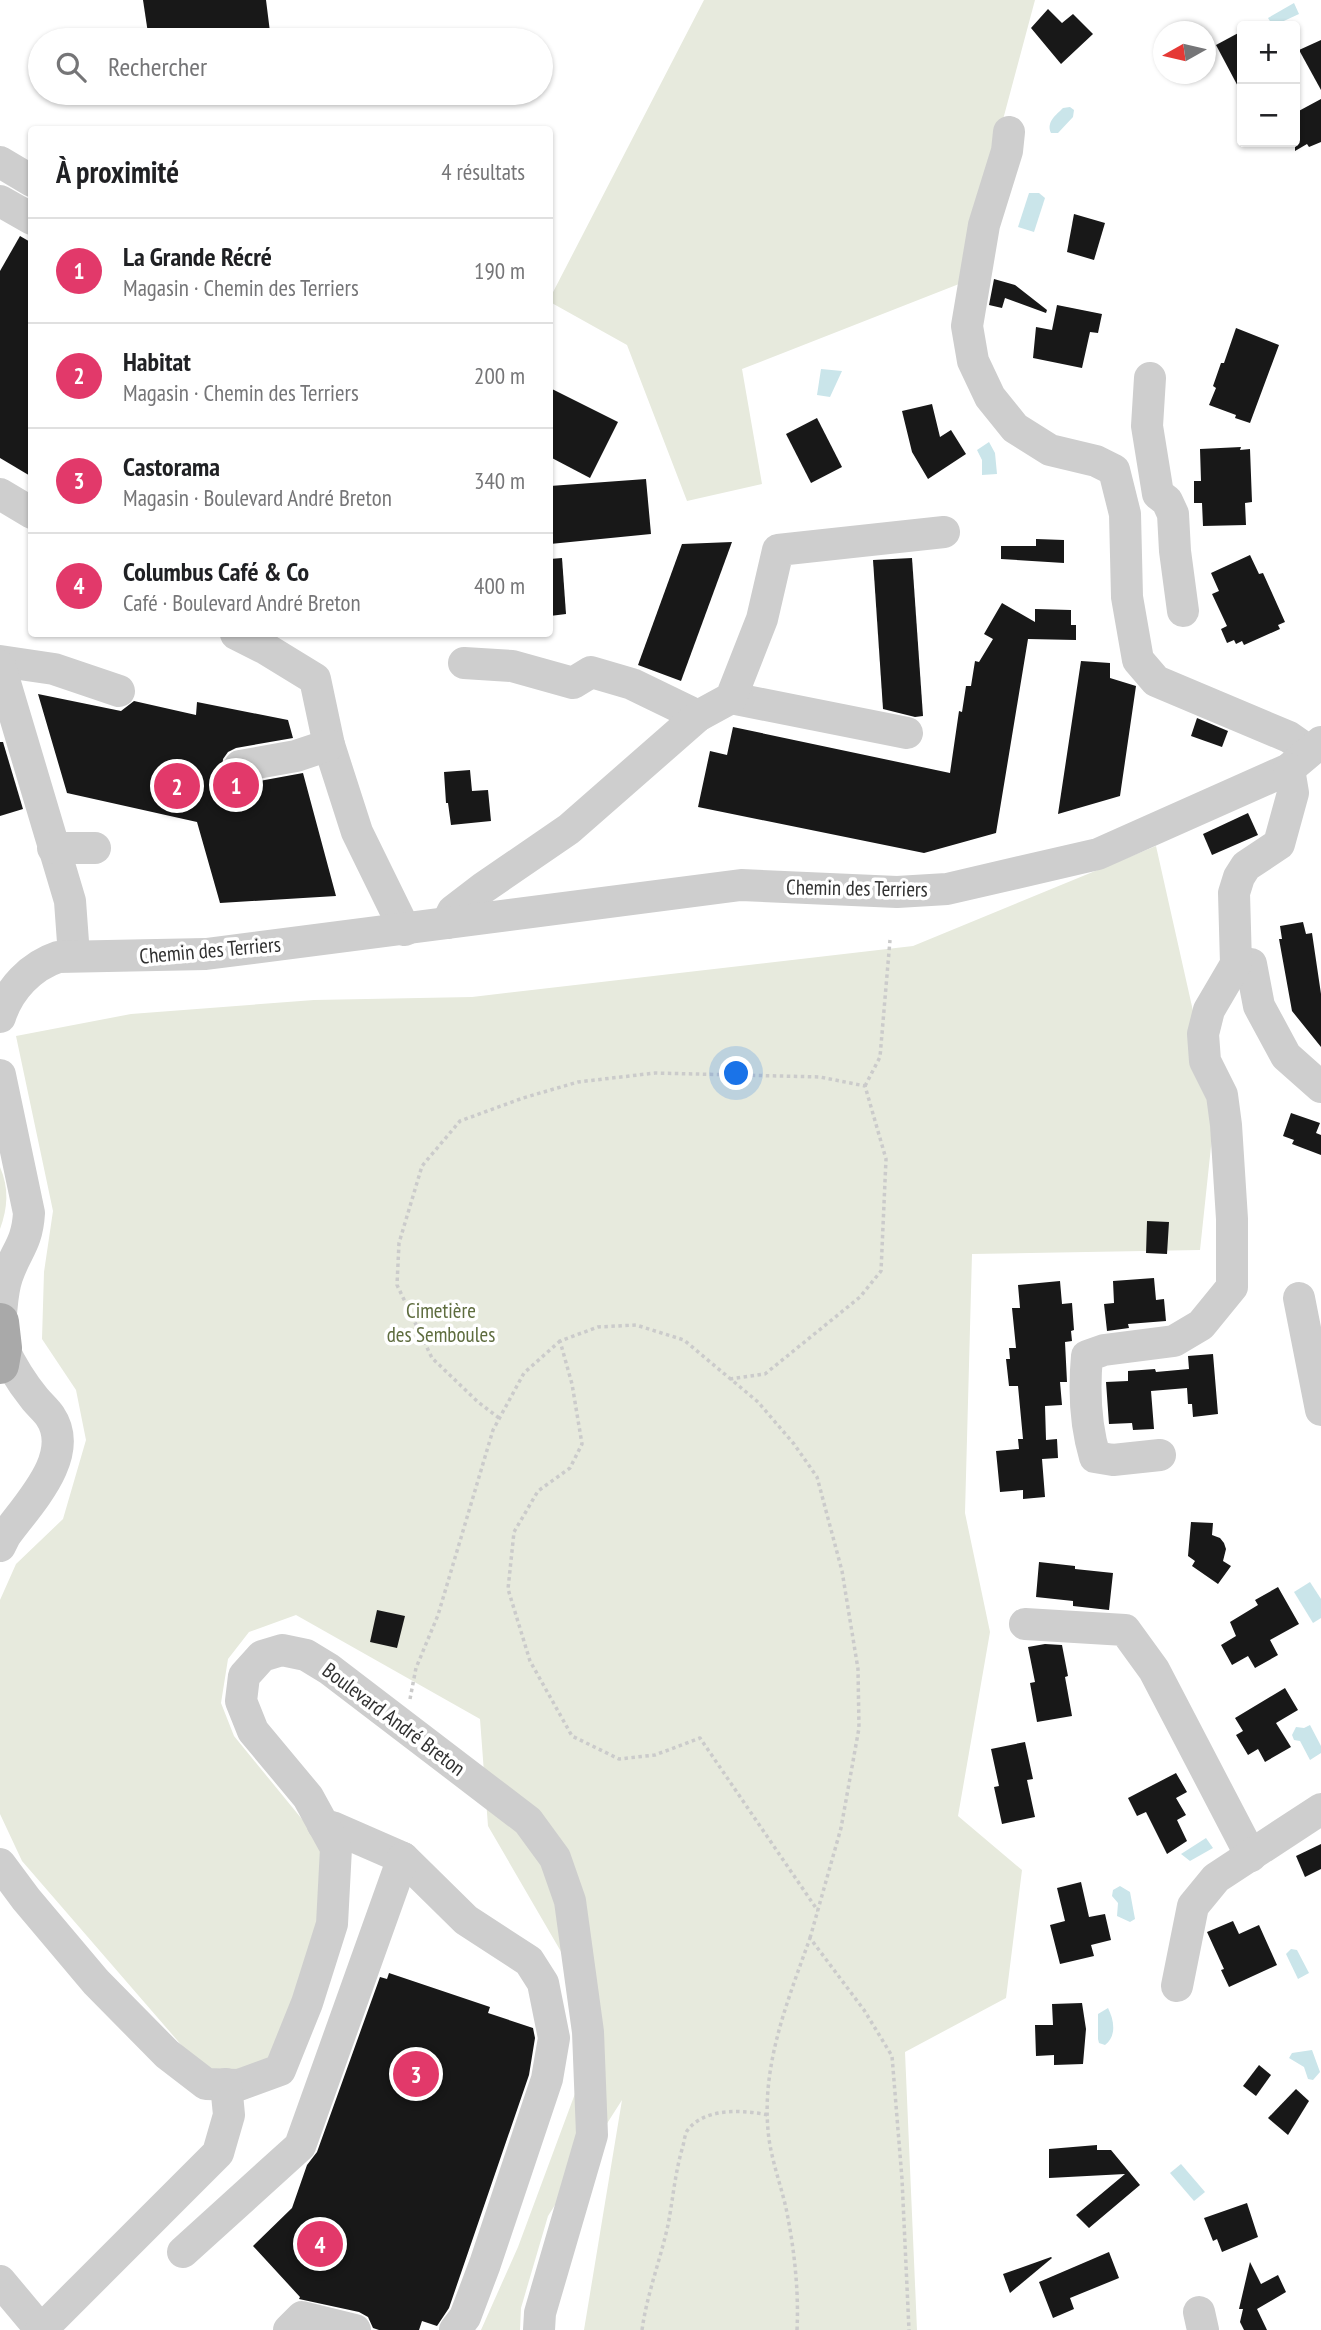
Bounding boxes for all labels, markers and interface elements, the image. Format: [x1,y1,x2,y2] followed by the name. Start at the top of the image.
[1153,21,1216,84] north arrow
[1237,21,1300,147] map controls
[1237,21,1300,84] button: +
[28,28,553,105] search box
[52,48,90,86] icon: search
[108,50,207,83] text: Rechercher
[1237,84,1300,147] button: −
[56,152,179,191] text: À proximité
[441,157,525,186] text: 4 résultats
[123,240,272,273] text: La Grande Récré
[74,256,85,285] text: 1
[474,256,525,285] text: 190 m
[123,273,359,302] text: Magasin · Chemin des Terriers
[123,345,191,378] text: Habitat
[74,361,85,390] text: 2
[474,361,525,390] text: 200 m
[123,378,359,407] text: Magasin · Chemin des Terriers
[123,450,220,483] text: Castorama
[74,466,85,495] text: 3
[474,466,525,495] text: 340 m
[123,483,392,512] text: Magasin · Boulevard André Breton
[123,555,309,588] text: Columbus Café & Co
[74,571,85,600] text: 4
[474,571,525,600] text: 400 m
[123,588,361,617] text: Café · Boulevard André Breton
[213,759,259,811] pin: 1
[154,760,200,812] pin: 2
[786,873,928,903] street label: Chemin des Terriers
[138,930,282,970] street label: Chemin des Terriers
[719,1056,753,1090] your location
[387,1297,495,1348] park label: Cimetière des Semboules
[317,1656,471,1782] street label: Boulevard André Breton
[393,2048,439,2100] pin: 3
[297,2218,343,2270] pin: 4

